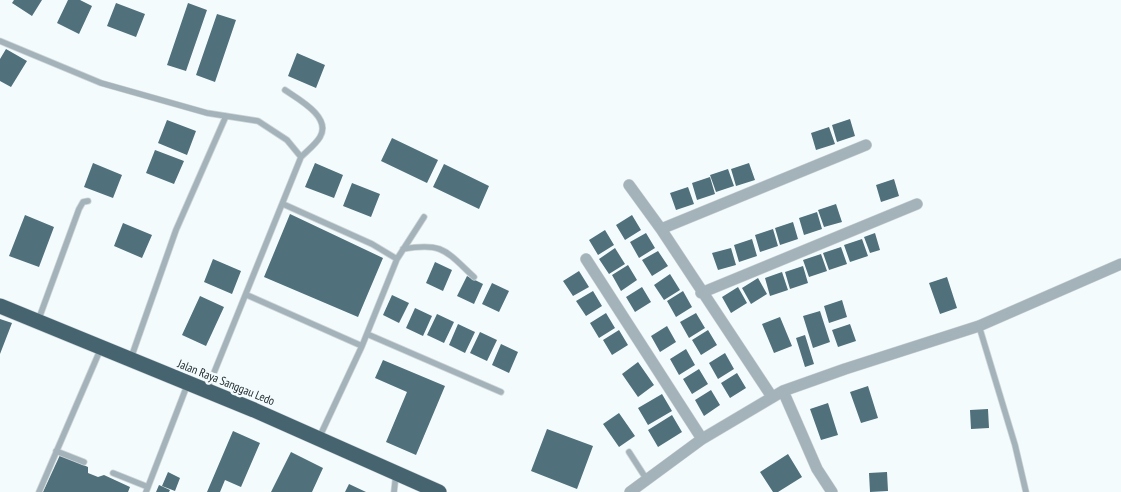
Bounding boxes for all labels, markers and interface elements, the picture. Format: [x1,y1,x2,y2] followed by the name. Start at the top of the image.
[175,357,277,409] street label: Jalan Raya Sanggau Ledo

